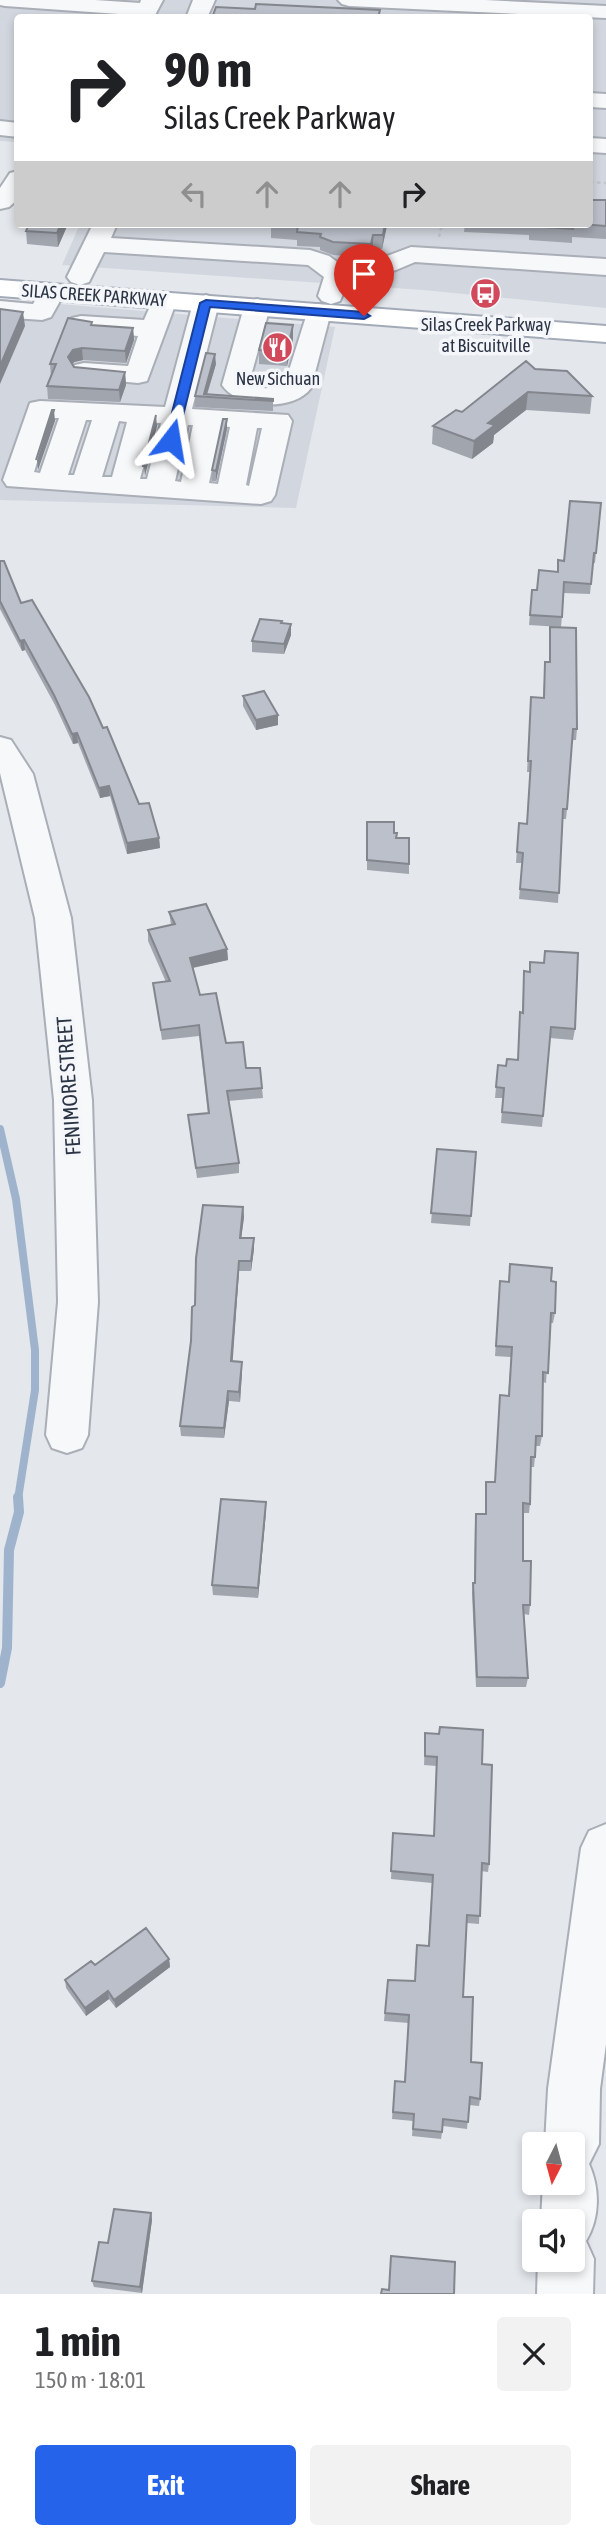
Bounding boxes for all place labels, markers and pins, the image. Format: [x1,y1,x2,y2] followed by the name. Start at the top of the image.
[334,244,394,316] pin
[469,277,503,311] bus stop icon: Silas Creek Parkway at Biscuitville
[421,314,551,356] place label: Silas Creek Parkway at Biscuitville
[261,331,295,365] restaurant icon: New Sichuan
[236,368,320,389] place label: New Sichuan

